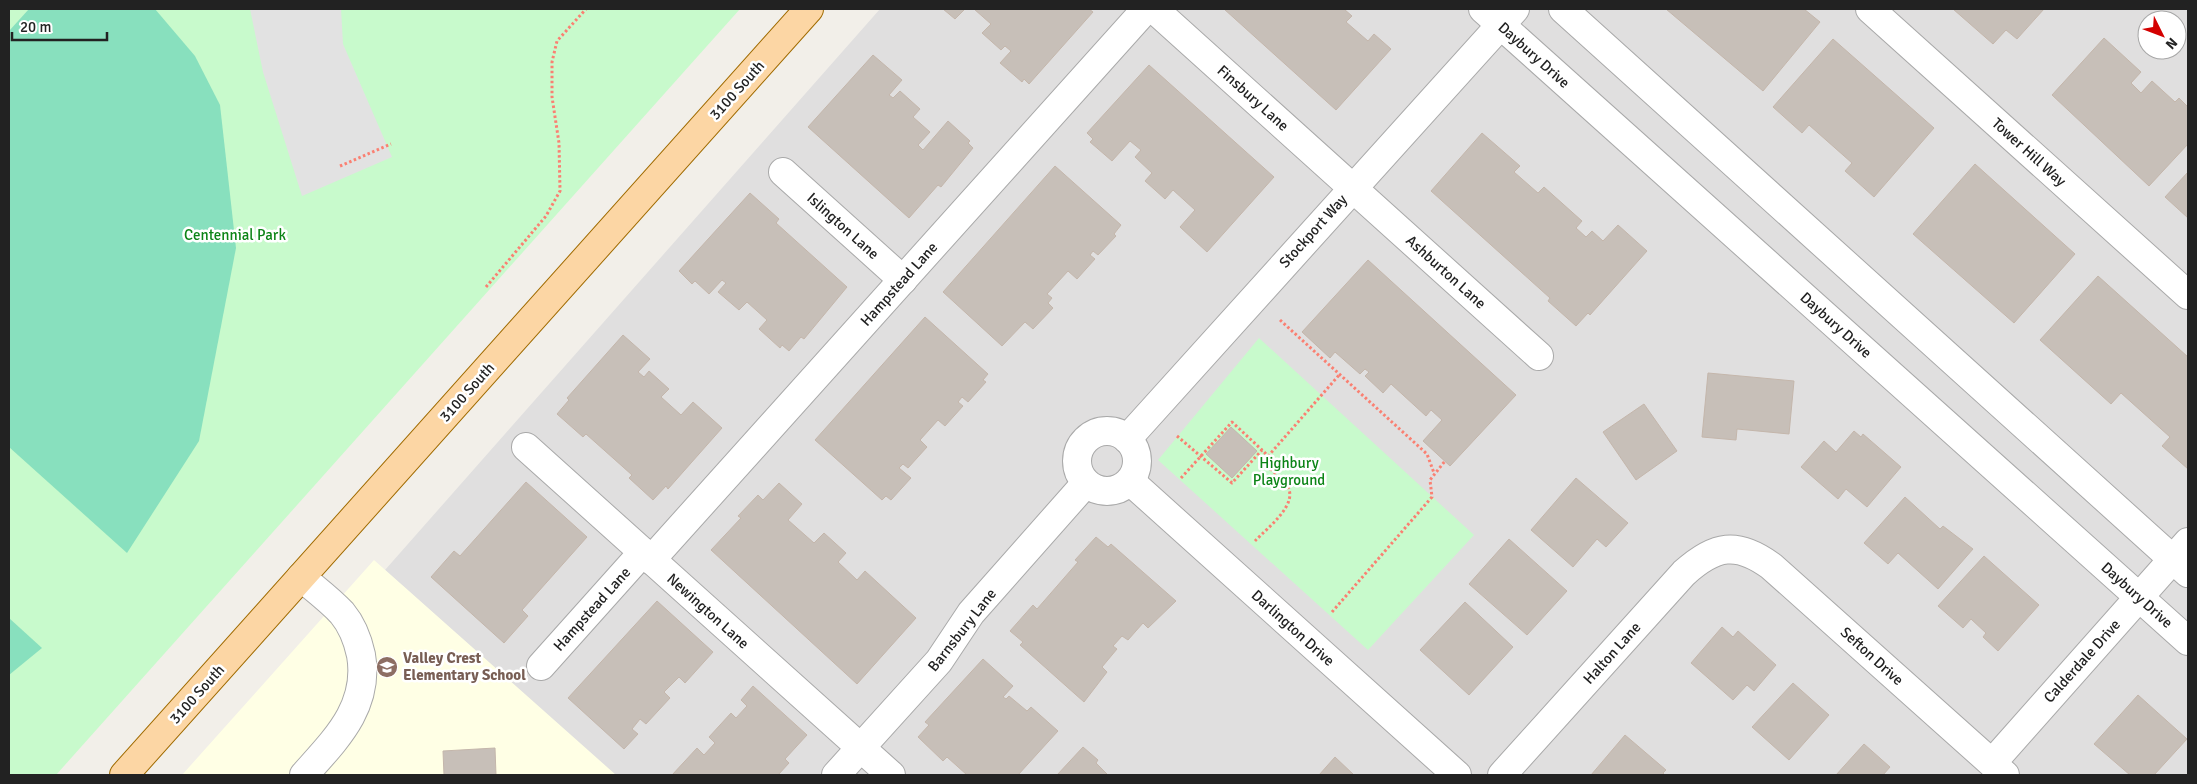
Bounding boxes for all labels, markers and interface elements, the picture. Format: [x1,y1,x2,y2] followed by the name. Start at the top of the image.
[12,10,108,42] scale bar
[2137,10,2187,60] north arrow
[20,18,51,36] text: 20 m
[1495,18,1573,92] street label: Daybury Drive
[2162,34,2181,53] text: N
[706,57,768,123] street label: 3100 South
[1214,61,1292,135] street label: Finsbury Lane
[1988,114,2070,190] street label: Tower Hill Way
[803,189,883,263] street label: Islington Lane
[1275,191,1351,271] street label: Stockport Way
[184,226,286,244] park label: Centennial Park
[1402,231,1490,313] street label: Ashburton Lane
[857,238,941,330] street label: Hampstead Lane
[1797,288,1875,362] street label: Daybury Drive
[436,359,498,425] street label: 3100 South
[1253,454,1325,489] park label: Highbury Playground
[2098,558,2176,632] street label: Daybury Drive
[550,563,634,655] street label: Hampstead Lane
[663,569,753,653] street label: Newington Lane
[924,585,1000,675] street label: Barnsbury Lane
[1248,586,1338,670] street label: Darlington Drive
[2040,616,2124,706] street label: Calderdale Drive
[1579,618,1645,688] street label: Halton Lane
[1837,623,1907,689] street label: Sefton Drive
[403,649,526,684] place label: Valley Crest Elementary School
[375,655,399,679] school or university icon: Valley Crest Elementary School
[166,661,228,727] street label: 3100 South

